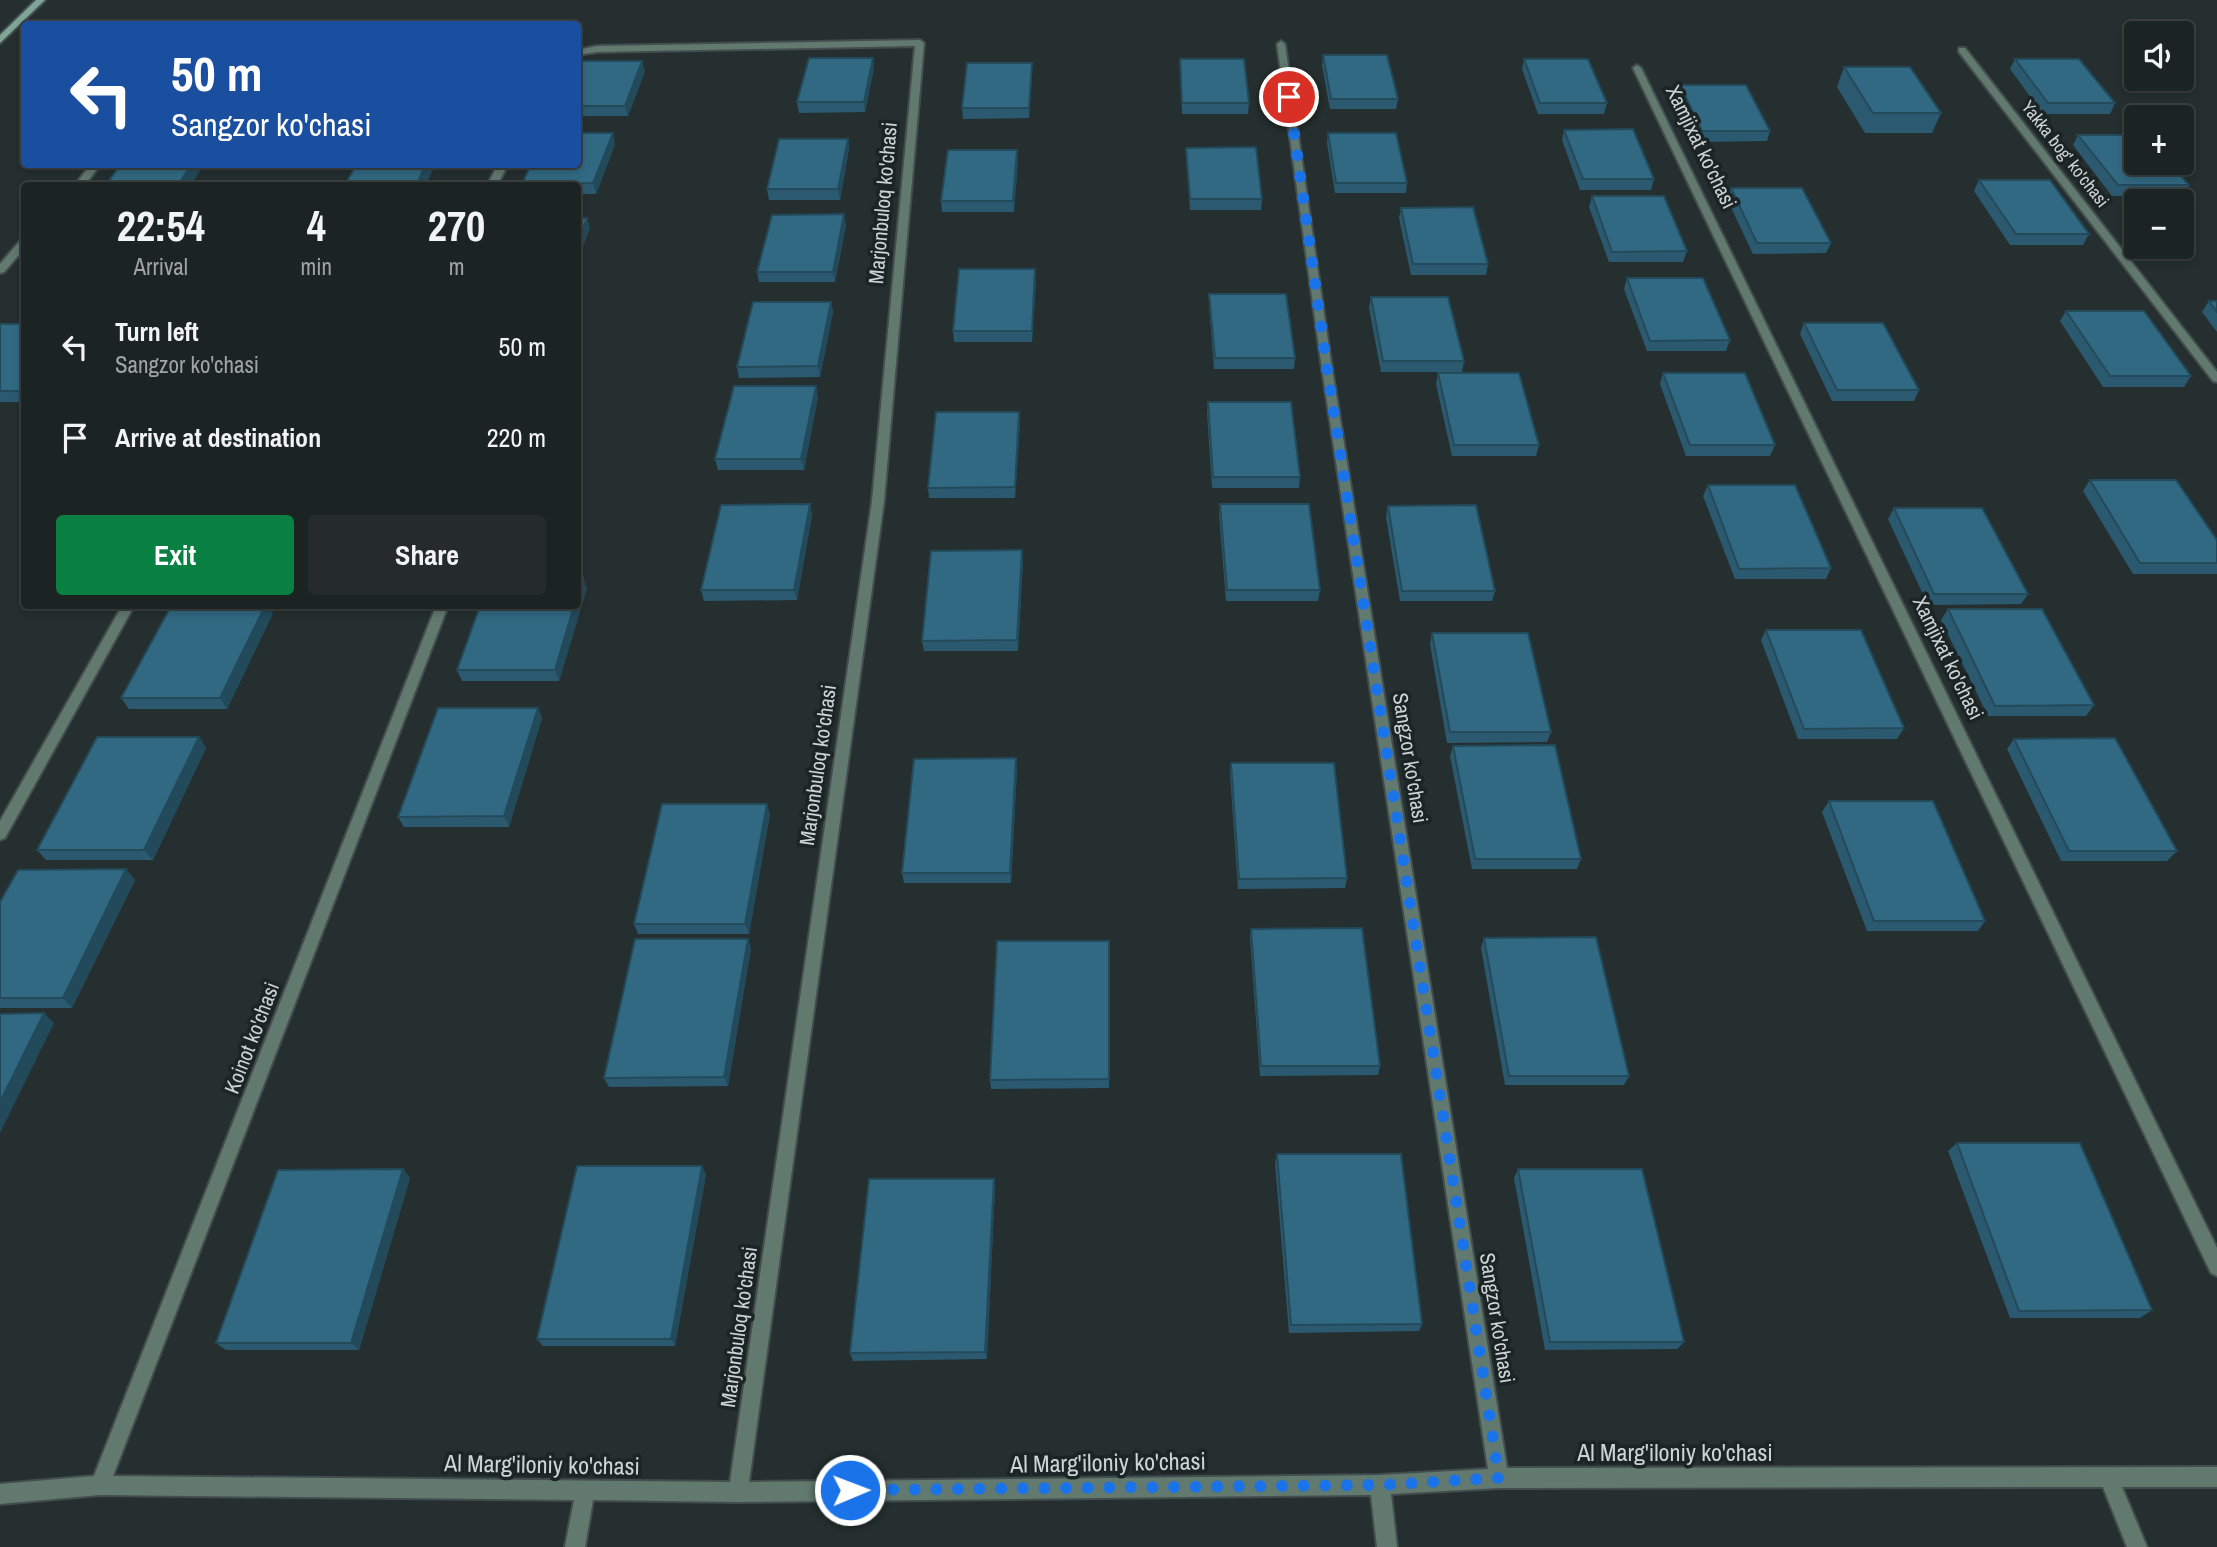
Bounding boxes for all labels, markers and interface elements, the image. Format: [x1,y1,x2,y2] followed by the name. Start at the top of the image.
[2124,21,2194,259] map controls
[2124,21,2194,91] button: sound
[171,40,263,106] text: 50 m
[56,49,147,140] icon: left
[1259,67,1319,127] pin
[1270,78,1308,116] icon: arrive
[1659,80,1744,213] street label: Xamjixat ko'chasi
[2016,95,2115,212] street label: Yakka bog' ko'chasi
[171,103,371,146] text: Sangzor ko'chasi
[2124,105,2194,175] button: +
[861,121,904,285] street label: Marjonbuloq ko'chasi
[2124,189,2194,259] button: −
[117,198,205,254] text: 22:54
[307,198,326,254] text: 4
[428,198,485,254] text: 270
[134,251,188,282] text: Arrival
[301,251,332,282] text: min
[449,251,464,282] text: m
[115,314,199,349] text: Turn left
[56,328,94,366] icon: left
[499,329,546,364] text: 50 m
[115,349,259,380] text: Sangzor ko'chasi
[56,419,94,457] icon: arrive
[115,420,321,455] text: Arrive at destination
[487,420,546,455] text: 220 m
[56,515,294,595] button: Exit
[308,515,546,595] button: Share
[1906,591,1991,724] street label: Xamjixat ko'chasi
[792,683,843,847] street label: Marjonbuloq ko'chasi
[1386,691,1435,825] street label: Sangzor ko'chasi
[217,978,286,1098] street label: Koinot ko'chasi
[713,1245,764,1409] street label: Marjonbuloq ko'chasi
[1473,1251,1522,1385] street label: Sangzor ko'chasi
[1576,1436,1773,1468] street label: Al Marg'iloniy ko'chasi
[1009,1444,1206,1480] street label: Al Marg'iloniy ko'chasi
[443,1446,640,1482] street label: Al Marg'iloniy ko'chasi
[813,1453,887,1527] position arrow

